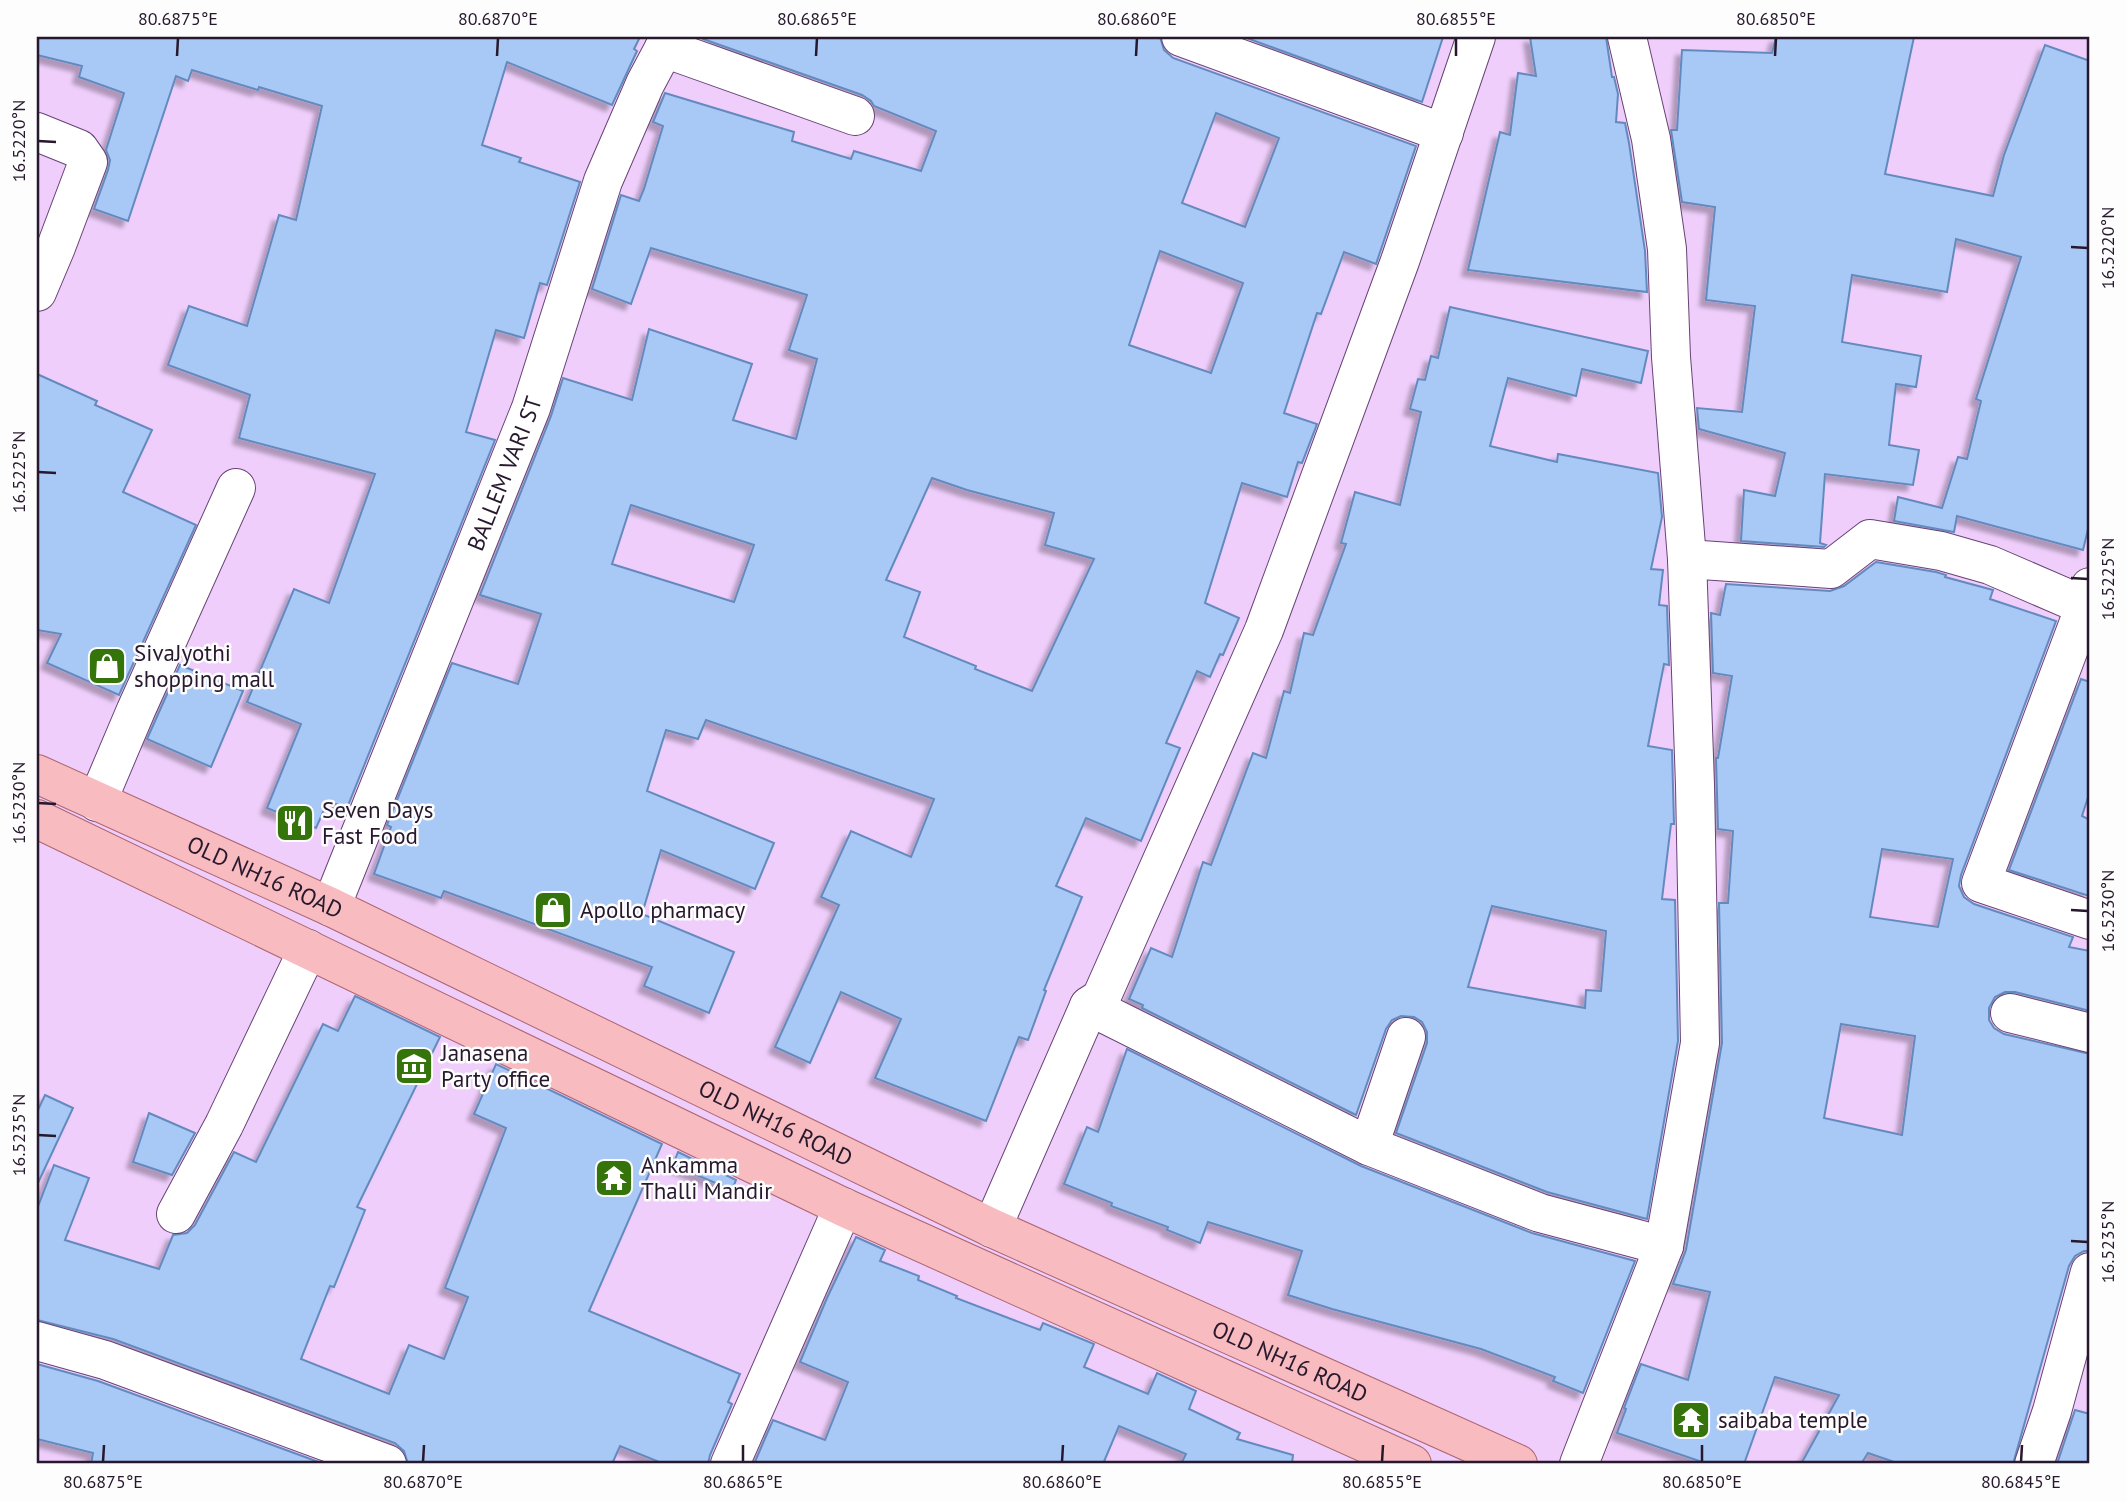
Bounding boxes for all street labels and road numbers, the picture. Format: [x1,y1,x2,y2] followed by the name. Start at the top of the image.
[460,392,548,555] street label: BALLEM VARI ST
[183,829,347,924] street label: OLD NH16 ROAD
[694,1073,858,1172] street label: OLD NH16 ROAD
[1208,1314,1372,1409] street label: OLD NH16 ROAD

